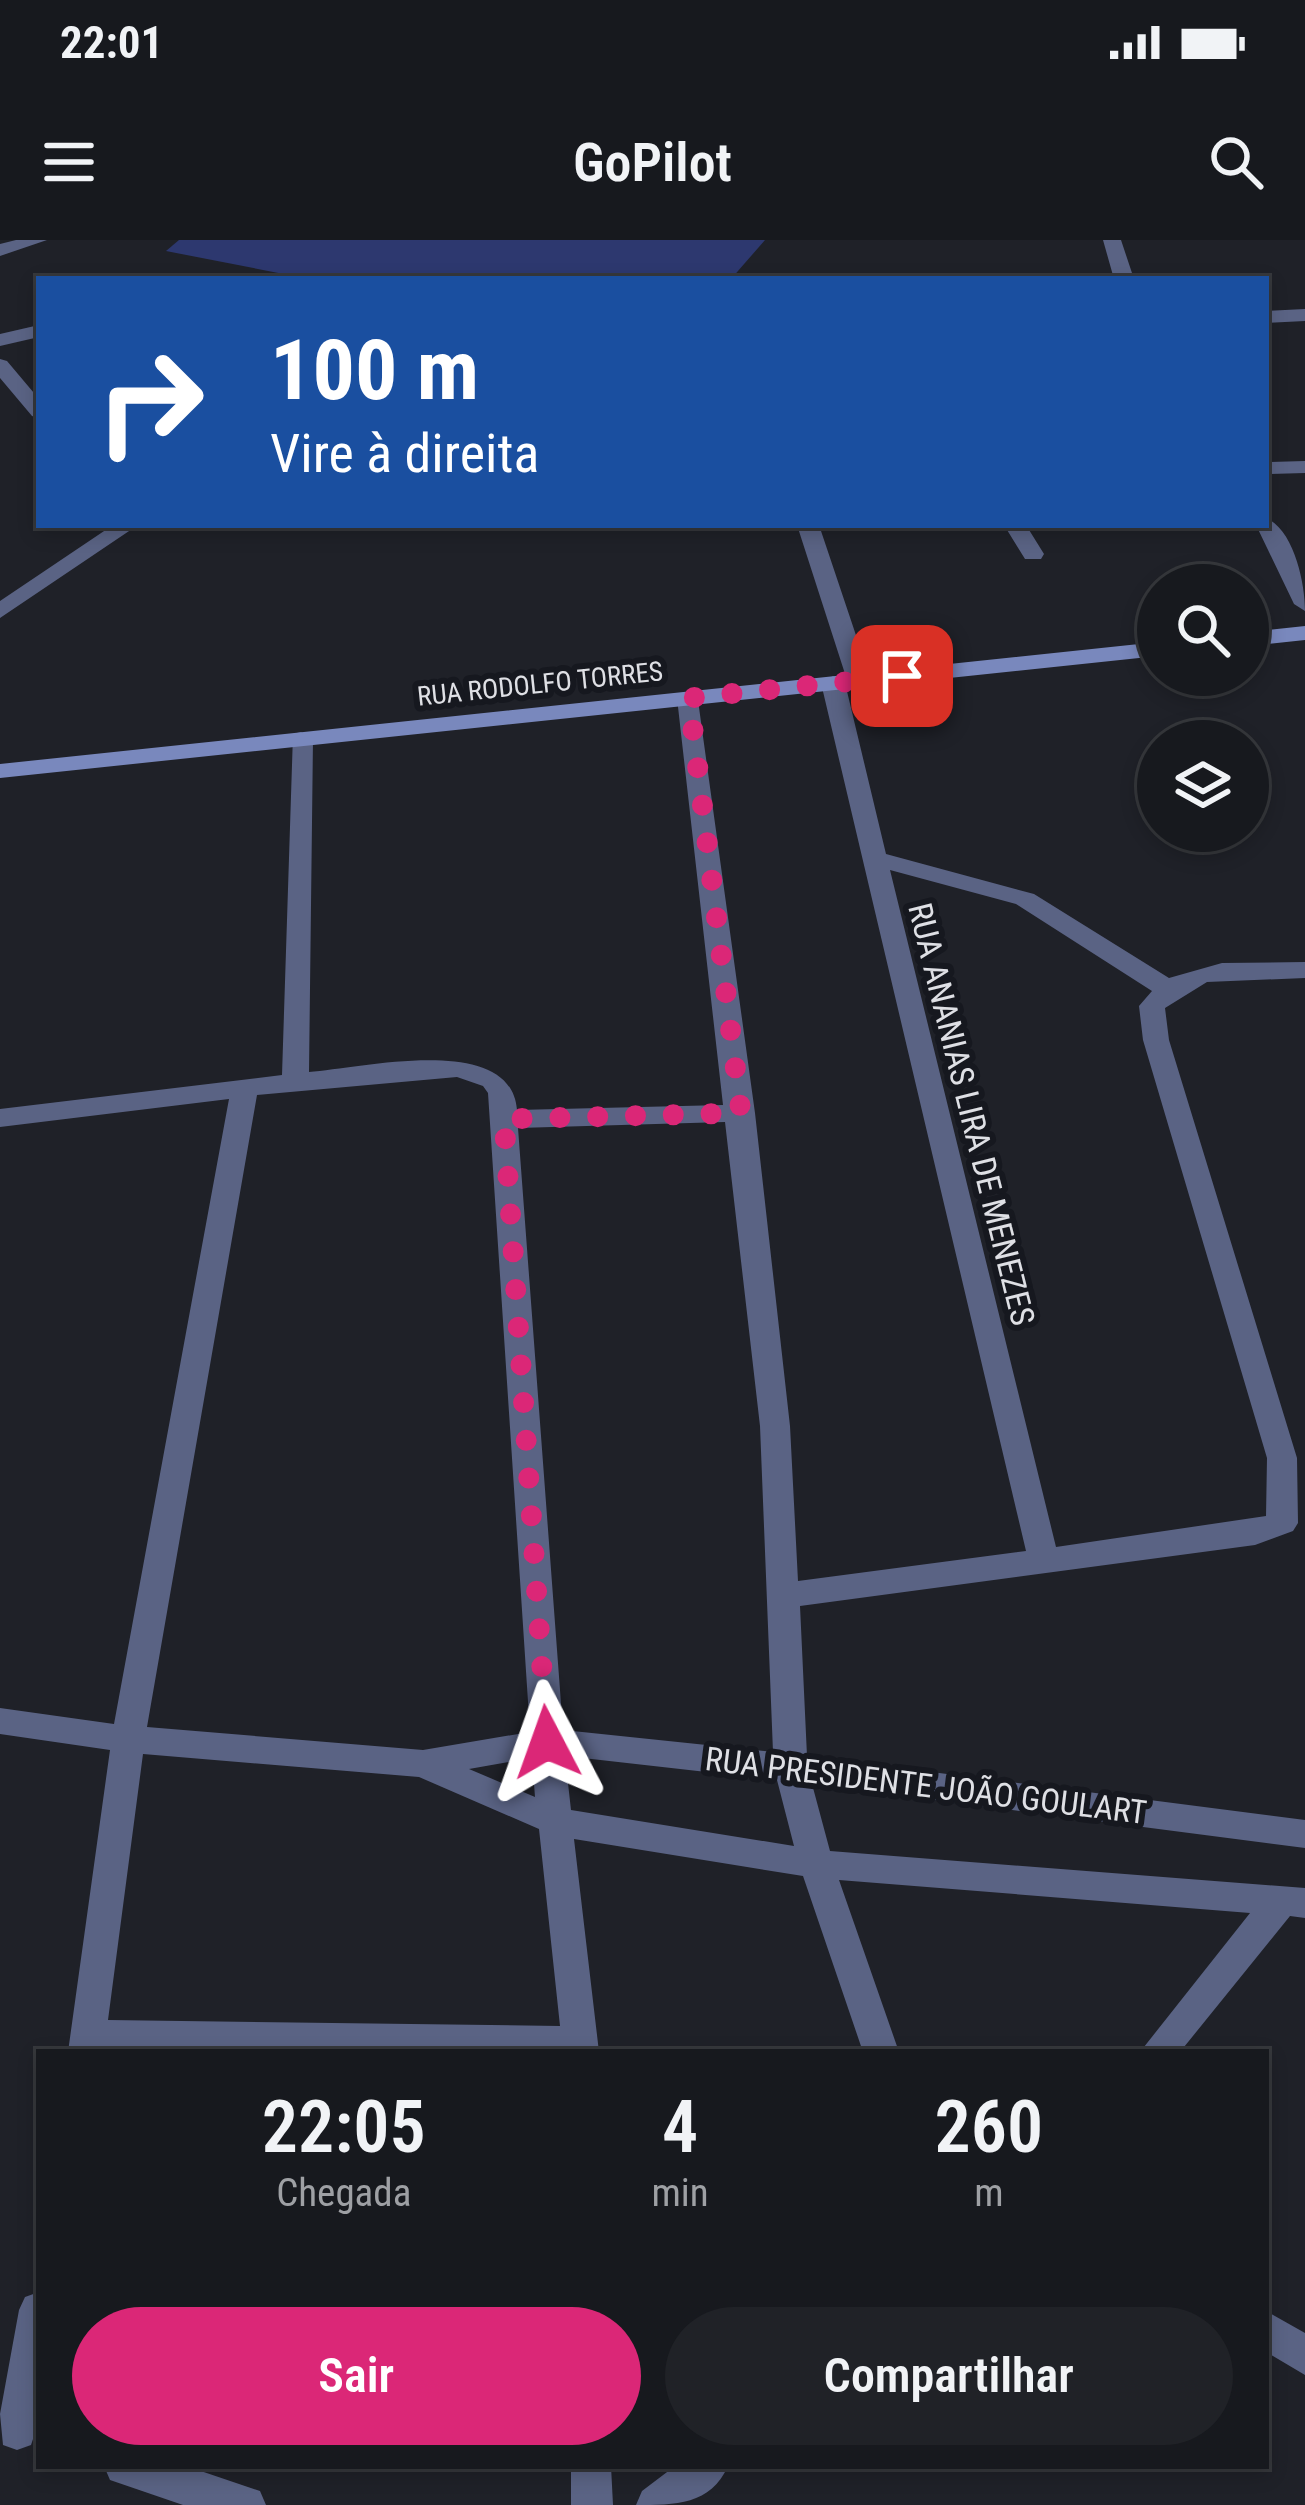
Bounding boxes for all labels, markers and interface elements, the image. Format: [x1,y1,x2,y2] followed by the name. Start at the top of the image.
[60,16,163,69] text: 22:01
[36,129,102,195] icon: menu
[1203,129,1269,195] icon: search
[573,131,732,194] text: GoPilot
[270,321,479,420] text: 100 m
[72,324,228,480] icon: right
[270,422,539,485] text: Vire à direita
[1137,564,1269,852] map controls
[1137,564,1269,696] button: search
[851,625,953,727] pin
[869,643,935,709] icon: arrive
[416,655,664,713] street label: RUA RODOLFO TORRES
[1137,720,1269,852] button: layers
[900,899,1043,1329] street label: RUA ANANIAS LIRA DE MENEZES
[484,1679,610,1805] position arrow
[703,1739,1149,1832] street label: RUA PRESIDENTE JOÃO GOULART
[262,2085,426,2170] text: 22:05
[662,2085,698,2170] text: 4
[935,2085,1043,2170] text: 260
[276,2170,411,2216] text: Chegada
[652,2170,709,2216] text: min
[974,2170,1004,2216] text: m
[72,2307,641,2445] button: Sair
[665,2307,1233,2445] button: Compartilhar

